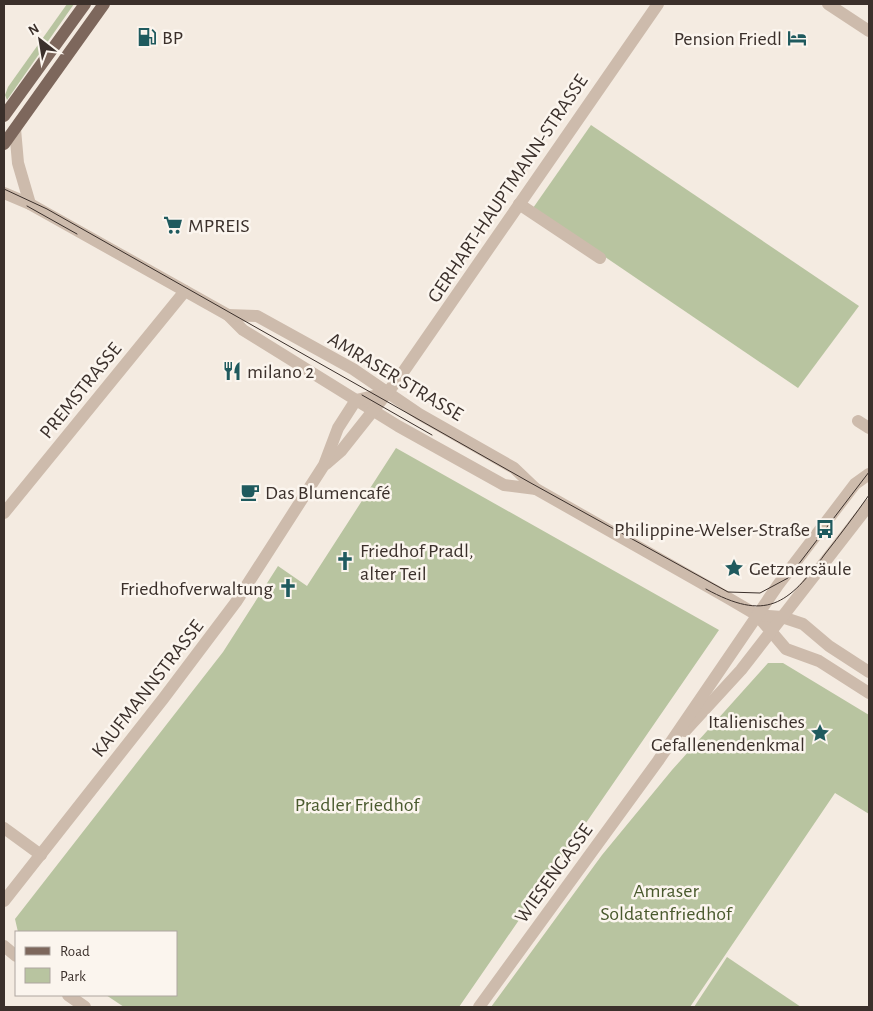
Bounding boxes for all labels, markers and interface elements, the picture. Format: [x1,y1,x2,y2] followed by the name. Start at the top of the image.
[15,15,65,65] north arrow
[26,21,42,38] text: N
[136,26,158,48] fuel station icon: BP
[786,27,808,49] hotel icon: Pension Friedl
[162,28,183,48] place label: BP
[674,29,782,49] place label: Pension Friedl
[424,71,592,306] street label: GERHART-HAUPTMANN-STRASSE
[162,214,184,236] supermarket icon: MPREIS
[188,216,250,236] place label: MPREIS
[325,329,467,425] street label: AMRASER STRASSE
[36,339,126,442] street label: PREMSTRASSE
[221,360,243,382] restaurant icon: milano 2
[247,362,314,382] place label: milano 2
[239,481,261,503] cafe icon: Das Blumencafé
[265,483,391,503] place label: Das Blumencafé
[814,518,836,540] bus stop icon: Philippine-Welser-Straße
[614,520,810,540] place label: Philippine-Welser-Straße
[360,541,473,584] place label: Friedhof Pradl, alter Teil
[334,550,356,572] church icon: Friedhof Pradl, alter Teil
[723,557,745,579] place icon: Getznersäule
[749,559,851,579] place label: Getznersäule
[277,577,299,599] church icon: Friedhofverwaltung
[120,579,273,599] place label: Friedhofverwaltung
[88,616,208,761] street label: KAUFMANNSTRASSE
[651,712,805,755] place label: Italienisches Gefallenendenkmal
[809,722,831,744] place icon: Italienisches Gefallenendenkmal
[295,795,420,815] park label: Pradler Friedhof
[511,820,597,927] street label: WIESENGASSE
[600,881,733,924] park label: Amraser Soldatenfriedhof
[15,931,178,996] legend
[60,944,90,959] text: Road
[60,969,86,984] text: Park

